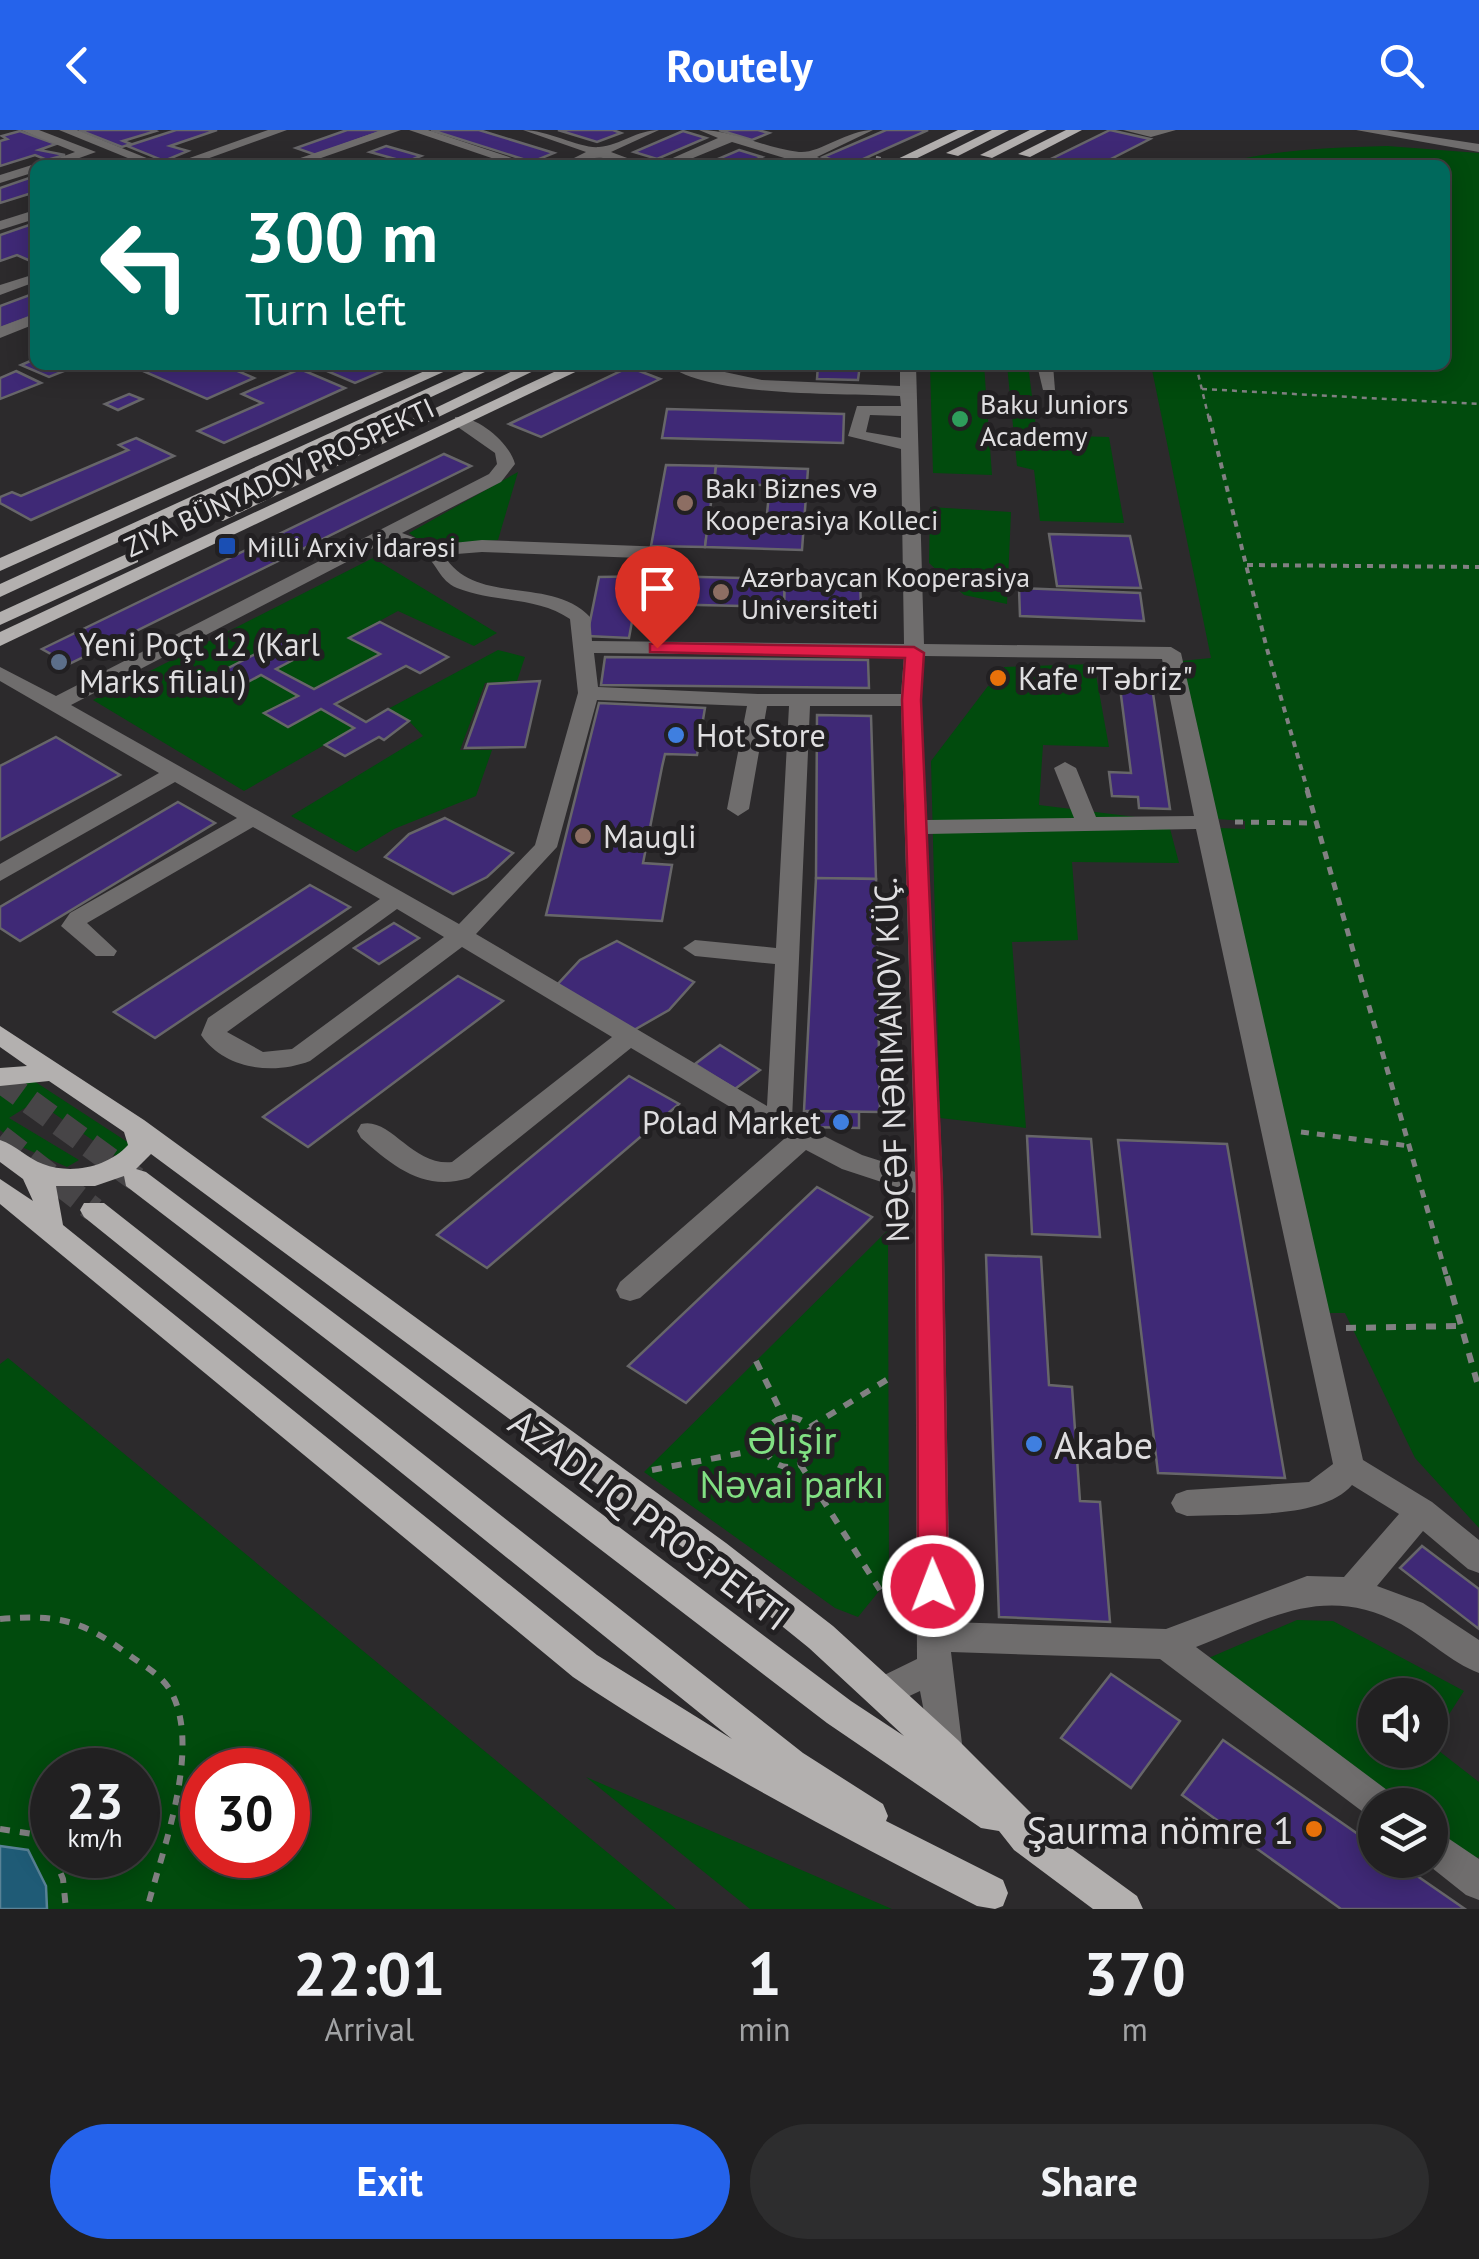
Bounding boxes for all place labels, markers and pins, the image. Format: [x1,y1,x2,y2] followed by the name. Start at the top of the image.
[980,385,1129,454] place label: Baku Juniors Academy
[949,408,971,430] marker: Baku Juniors Academy
[705,469,938,538] place label: Bakı Biznes və Kooperasiya Kolleci
[674,492,696,514] marker: Bakı Biznes və Kooperasiya Kolleci
[247,528,456,565] place label: Milli Arxiv İdarəsi
[216,535,238,557] marker: Milli Arxiv İdarəsi
[615,546,700,649] pin
[741,558,1030,627] place label: Azərbaycan Kooperasiya Universiteti
[710,581,732,603] marker: Azərbaycan Kooperasiya Universiteti
[79,623,320,702] place label: Yeni Poçt 12 (Karl Marks filialı)
[48,651,70,673] marker: Yeni Poçt 12 (Karl Marks filialı)
[1018,657,1193,699] place label: Kafe "Təbriz"
[987,667,1009,689] marker: Kafe "Təbriz"
[696,714,826,756] place label: Hot Store
[665,724,687,746] marker: Hot Store
[603,815,697,857] place label: Maugli
[572,825,594,847] marker: Maugli
[642,1101,821,1143] place label: Polad Market
[830,1111,852,1133] marker: Polad Market
[1054,1420,1153,1469] place label: Akabe
[1023,1433,1045,1455] marker: Akabe
[1027,1805,1294,1854] place label: Şaurma nömre 1
[1303,1818,1325,1840] marker: Şaurma nömre 1

